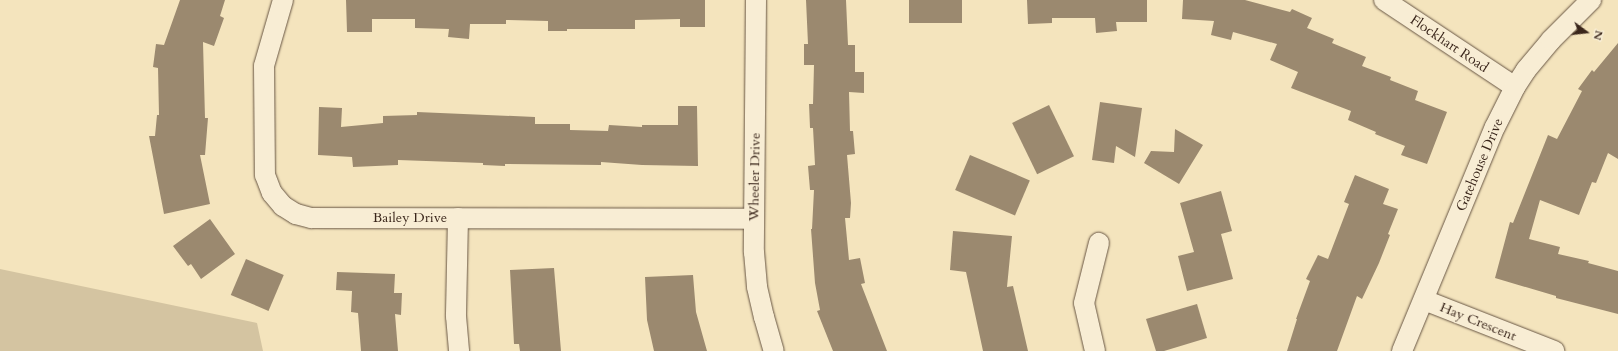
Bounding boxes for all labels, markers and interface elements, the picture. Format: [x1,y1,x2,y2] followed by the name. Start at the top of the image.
[1407,12,1491,76] street label: Flockhart Road
[1566,12,1606,52] north arrow
[1590,29,1607,42] text: N
[1453,116,1507,214] street label: Gatehouse Drive
[746,133,764,221] street label: Wheeler Drive
[373,210,447,226] street label: Bailey Drive
[1437,299,1519,345] street label: Hay Crescent

